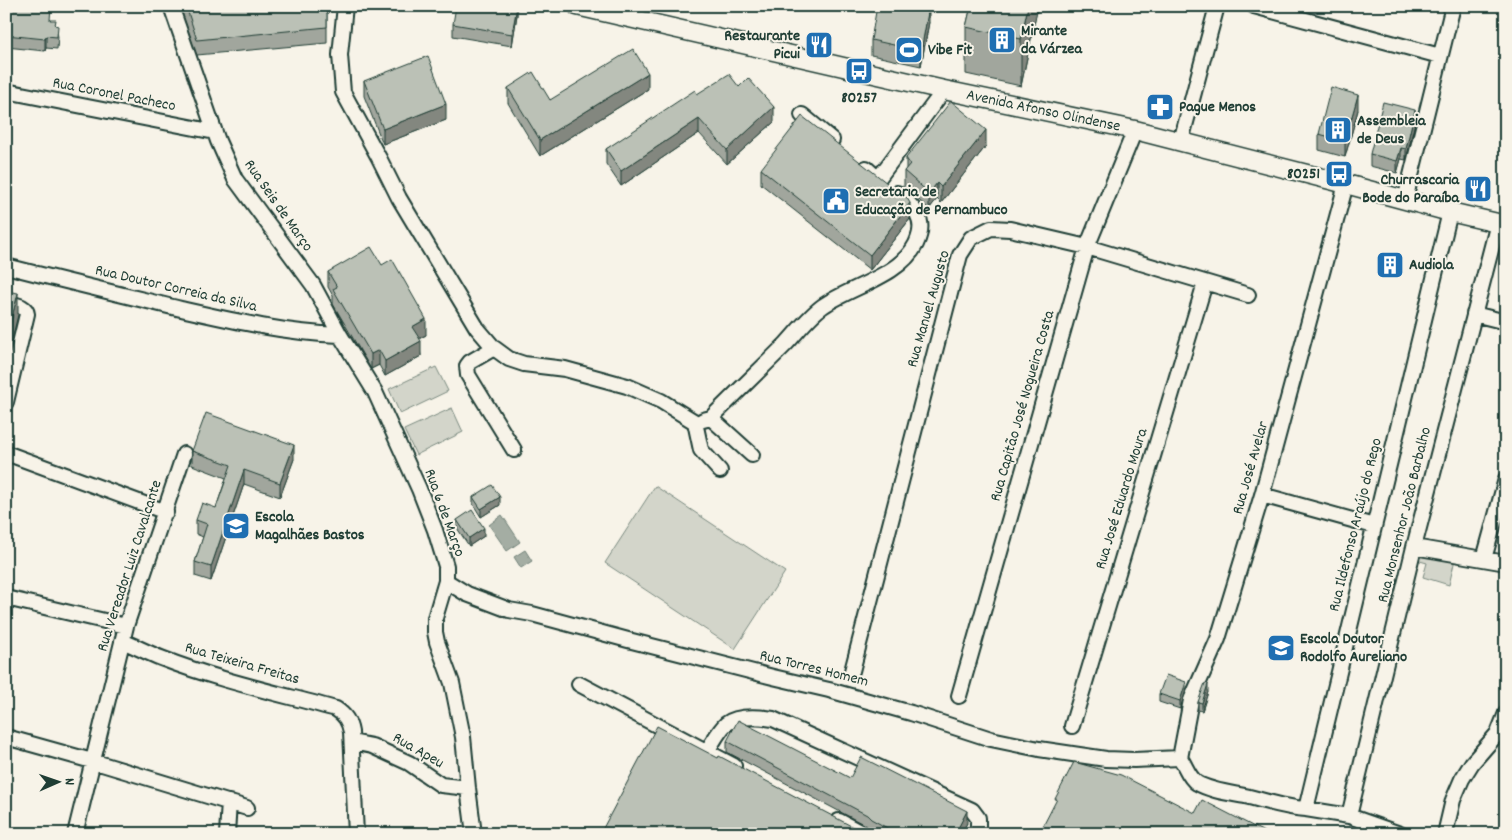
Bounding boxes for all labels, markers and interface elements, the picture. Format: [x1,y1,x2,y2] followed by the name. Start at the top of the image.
[1021,20,1083,61] place label: Mirante da Várzea
[724,25,800,66] place label: Restaurante Picui
[987,25,1017,55] building icon: Mirante da Várzea
[804,30,834,60] restaurant icon: Restaurante Picui
[894,35,924,65] sports icon: Vibe Fit
[928,39,972,62] place label: Vibe Fit
[844,56,874,86] bus stop icon: 80257
[50,72,178,118] street label: Rua Coronel Pacheco
[964,83,1123,138] street label: Avenida Afonso Olindense
[841,87,877,110] place label: 80257
[1145,92,1175,122] pharmacy icon: Pague Menos
[1179,96,1256,119] place label: Pague Menos
[1357,110,1427,151] place label: Assembleia de Deus
[1323,115,1353,145] building icon: Assembleia de Deus
[238,155,318,257] street label: Rua Seis de Março
[1324,159,1354,189] bus stop icon: 80251
[1287,163,1320,186] place label: 80251
[1362,169,1460,210] place label: Churrascaria Bode do Paraíba
[1463,174,1493,204] restaurant icon: Churrascaria Bode do Paraíba
[855,181,1008,222] place label: Secretaria de Educação de Pernambuco
[821,186,851,216] public building icon: Secretaria de Educação de Pernambuco
[901,248,957,370] street label: Rua Manuel Augusto
[1375,250,1405,280] building icon: Audiola
[1409,254,1455,277] place label: Audiola
[93,259,260,319] street label: Rua Doutor Correia da Silva
[985,307,1061,504] street label: Rua Capitão José Nogueira Costa
[1227,419,1275,517] street label: Rua José Avelar
[1090,425,1155,572] street label: Rua José Eduardo Moura
[1372,425,1438,605] street label: Rua Monsenhor João Barbalho
[1323,436,1389,614] street label: Rua Ildefonso Araújo do Rego
[417,466,471,560] street label: Rua 6 de Março
[91,477,169,655] street label: Rua Vereador Luiz Cavalcante
[255,506,365,547] place label: Escola Magalhães Bastos
[221,511,251,541] school or university icon: Escola Magalhães Bastos
[1300,628,1407,669] place label: Escola Doutor Rodolfo Aureliano
[1266,633,1296,663] school or university icon: Escola Doutor Rodolfo Aureliano
[182,637,302,691] street label: Rua Teixeira Freitas
[757,644,871,694] street label: Rua Torres Homem
[388,727,448,775] street label: Rua Apeu
[32,758,82,808] north arrow
[59,778,79,786] text: N

